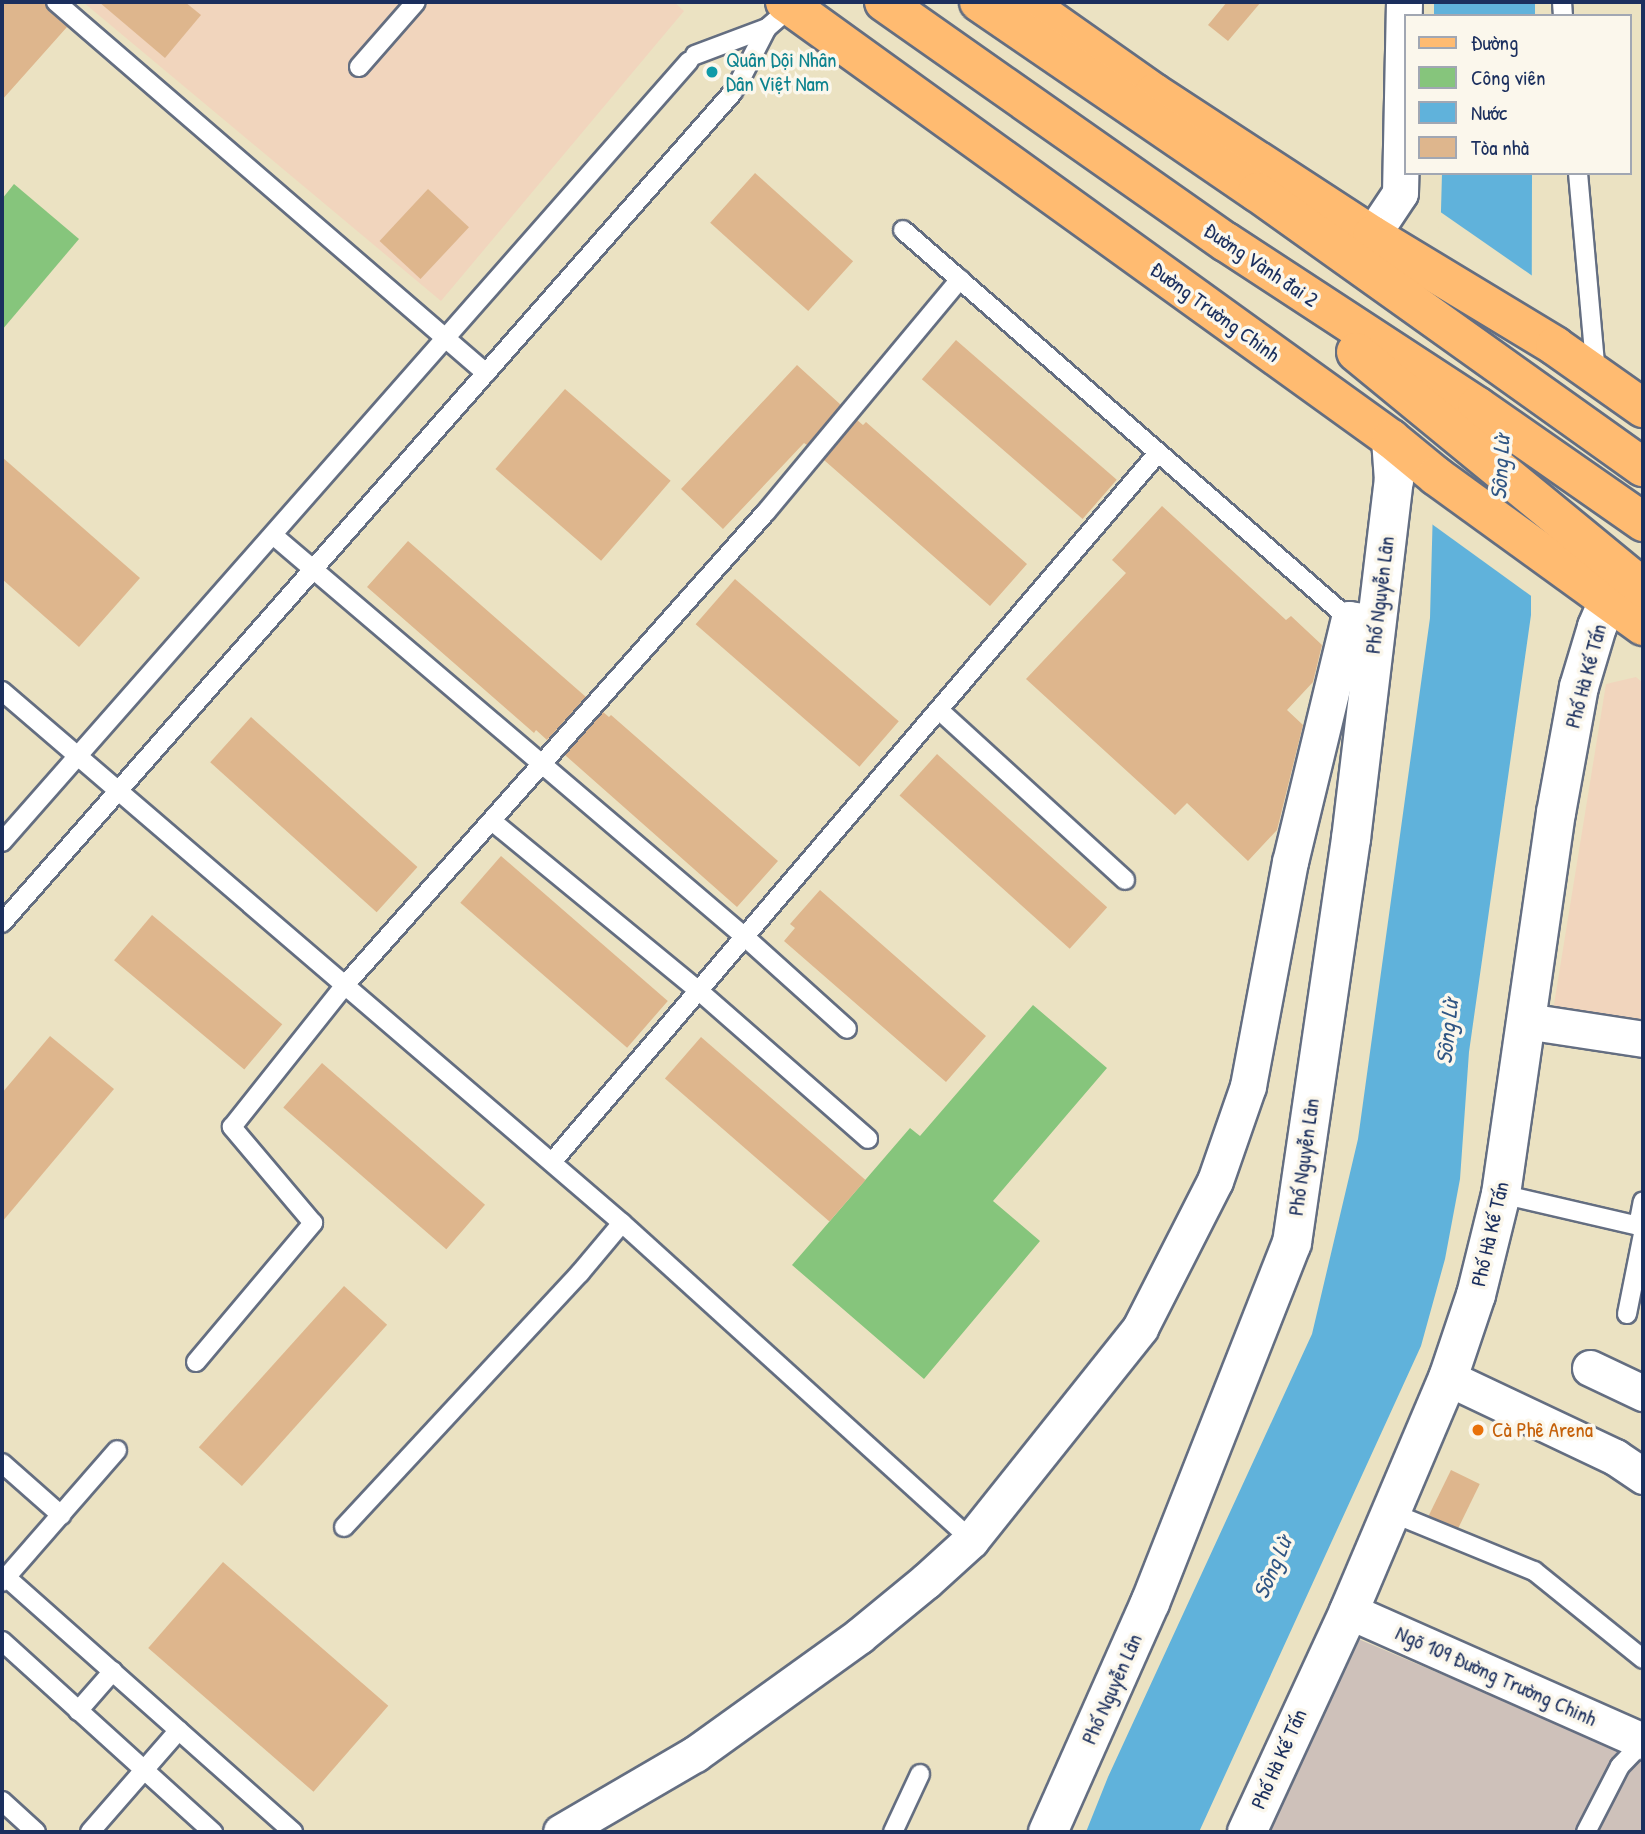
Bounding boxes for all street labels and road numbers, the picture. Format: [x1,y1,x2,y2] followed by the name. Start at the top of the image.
[1199,218,1323,312] street label: Đường Vành đai 2
[1145,257,1285,367] street label: Đường Trường Chinh
[1360,535,1400,655] street label: Phố Nguyễn Lân
[1560,621,1612,731] street label: Phố Hà Kế Tấn
[1283,1097,1325,1217] street label: Phố Nguyễn Lân
[1466,1179,1514,1289] street label: Phố Hà Kế Tấn
[1392,1620,1600,1732] street label: Ngõ 109 Đường Trường Chinh
[1076,1630,1148,1748] street label: Phố Nguyễn Lân
[1246,1705,1312,1813] street label: Phố Hà Kế Tấn

